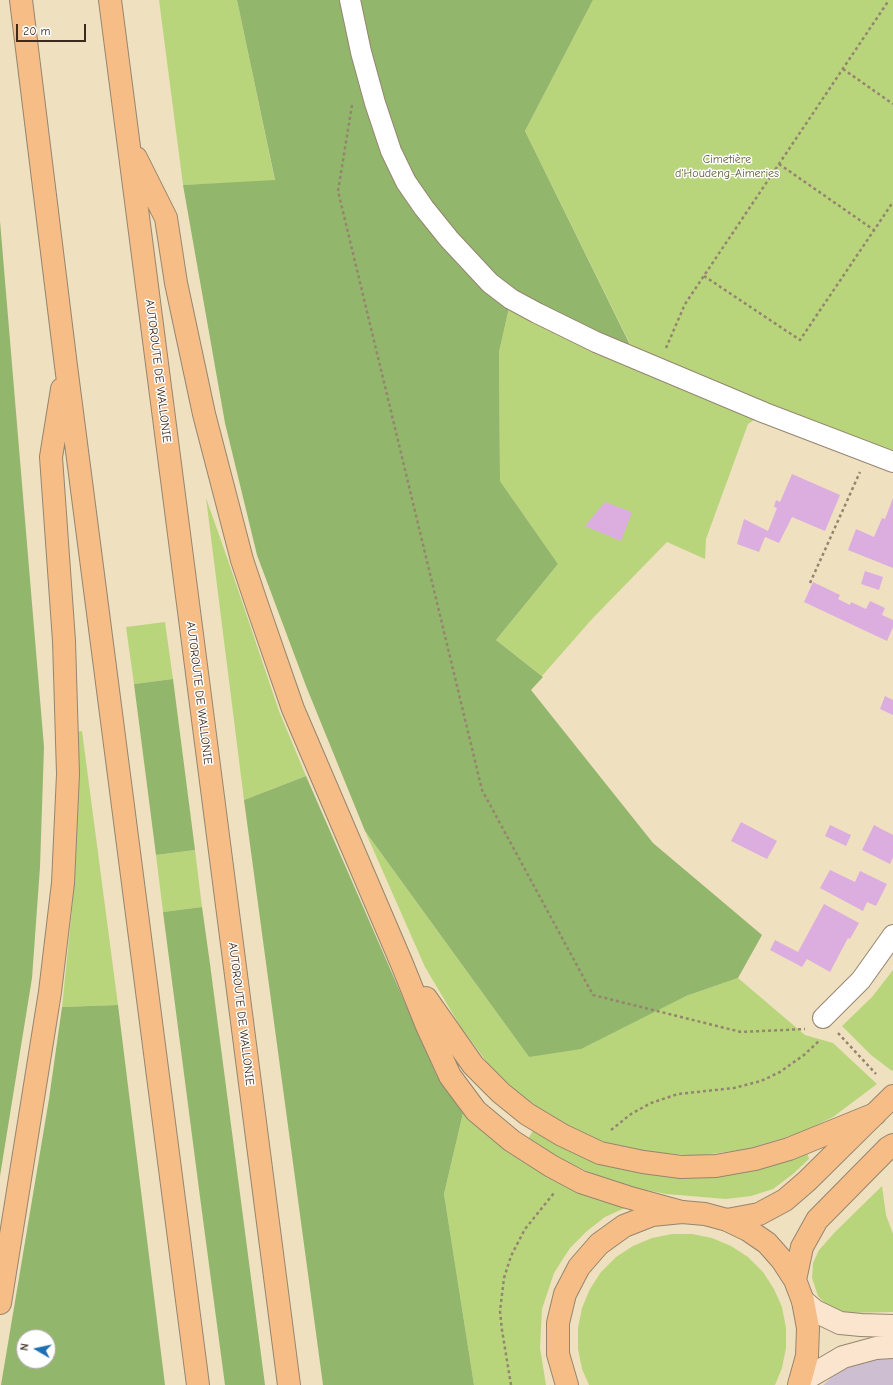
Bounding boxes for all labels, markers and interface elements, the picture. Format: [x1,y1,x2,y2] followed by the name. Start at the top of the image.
[18,16,88,42] scale bar
[23,24,51,38] text: 20 m
[675,153,779,181] park label: Cimetière d'Houdeng-Aimeries
[142,299,174,443] street label: AUTOROUTE DE WALLONIE
[183,621,215,765] street label: AUTOROUTE DE WALLONIE
[225,942,257,1086] street label: AUTOROUTE DE WALLONIE
[16,1329,56,1369] north arrow
[18,1343,32,1352] text: N

